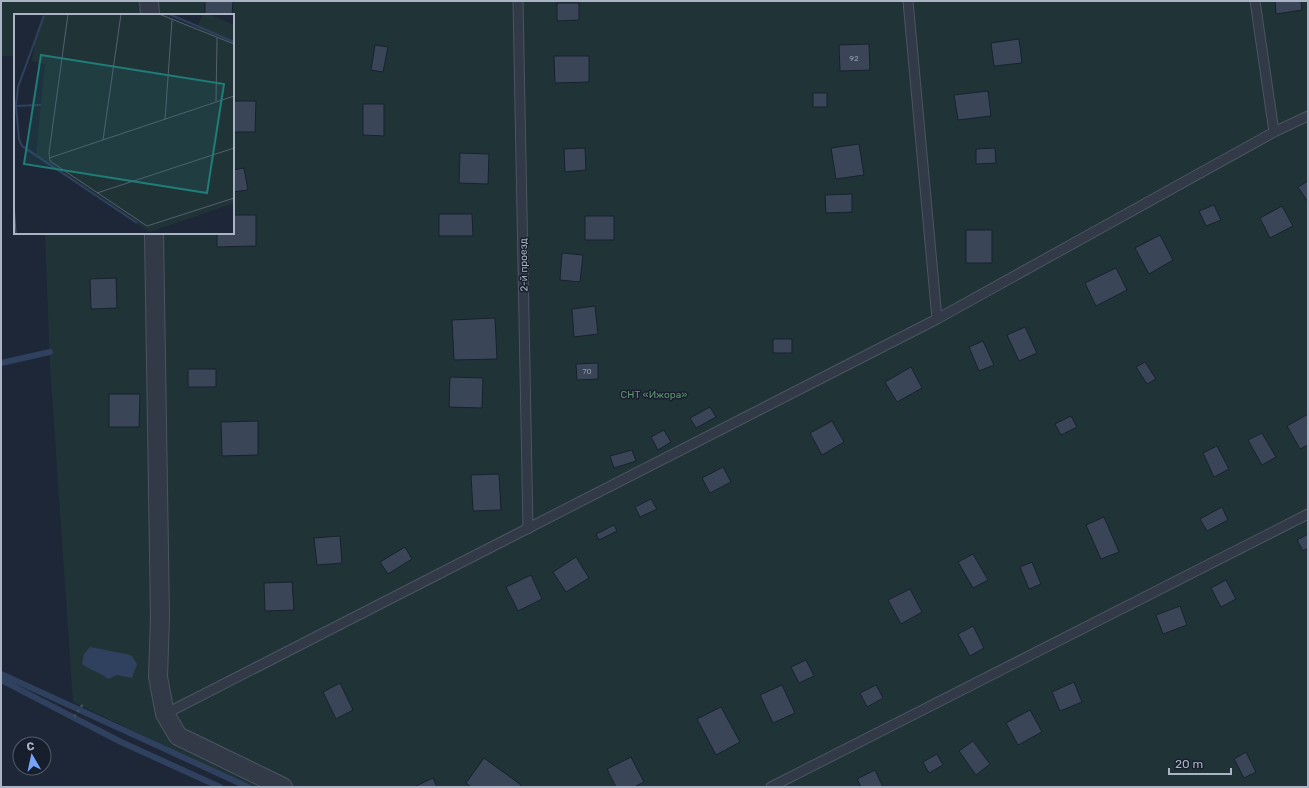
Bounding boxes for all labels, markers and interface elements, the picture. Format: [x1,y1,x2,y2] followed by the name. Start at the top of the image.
[14,14,234,234] inset map
[849,54,859,63] house number: 92
[518,238,530,292] street label: 2-й проезд
[582,367,592,376] house number: 70
[621,389,687,401] park label: СНТ «Ижора»
[12,736,52,776] north arrow
[26,740,36,754] text: С
[1169,750,1231,776] scale bar
[1175,757,1203,771] text: 20 m

